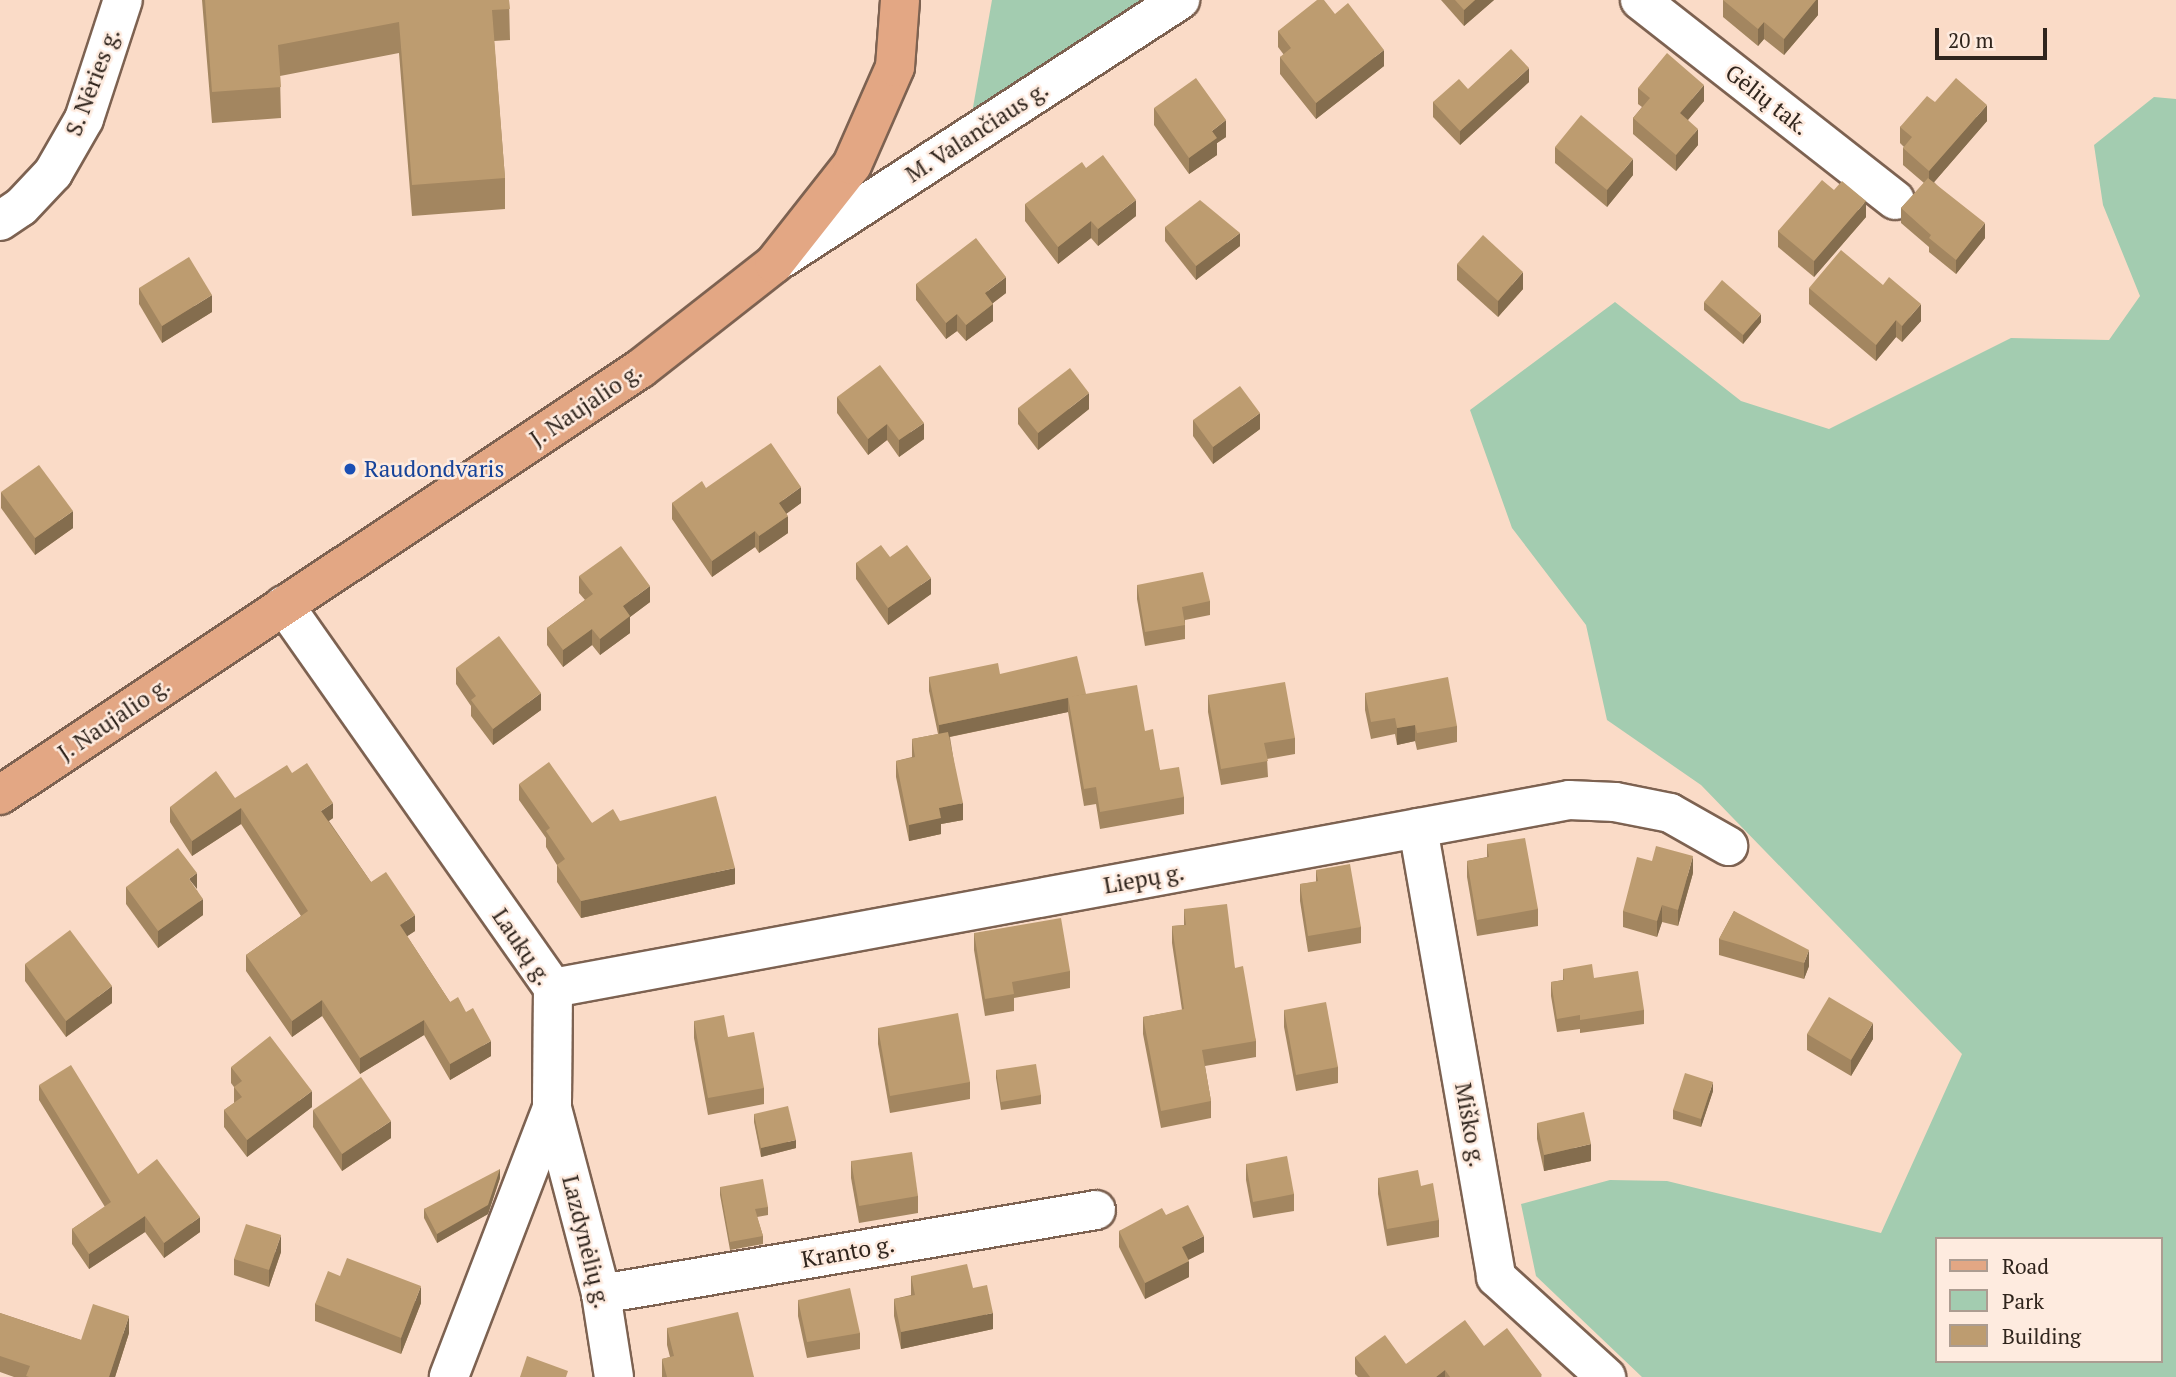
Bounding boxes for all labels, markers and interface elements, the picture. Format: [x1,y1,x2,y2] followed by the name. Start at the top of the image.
[1938,14,2050,58] scale bar
[60,24,126,140] street label: S. Nėries g.
[1948,26,1994,54] text: 20 m
[1720,59,1814,141] street label: Gėlių tak.
[900,75,1054,189] street label: M. Valančiaus g.
[524,357,648,453] street label: J. Naujalio g.
[364,455,504,483] place label: Raudondvaris
[342,461,358,477] marker: Raudondvaris
[52,671,176,767] street label: J. Naujalio g.
[1102,858,1186,900] street label: Liepų g.
[486,903,558,991] street label: Laukų g.
[1449,1081,1491,1169] street label: Miško g.
[556,1173,616,1311] street label: Lazdynėlių g.
[799,1230,897,1274] street label: Kranto g.
[1934,1237,2162,1363] legend
[2002,1252,2049,1280] text: Road
[2002,1287,2044,1315] text: Park
[2002,1322,2081,1350] text: Building

